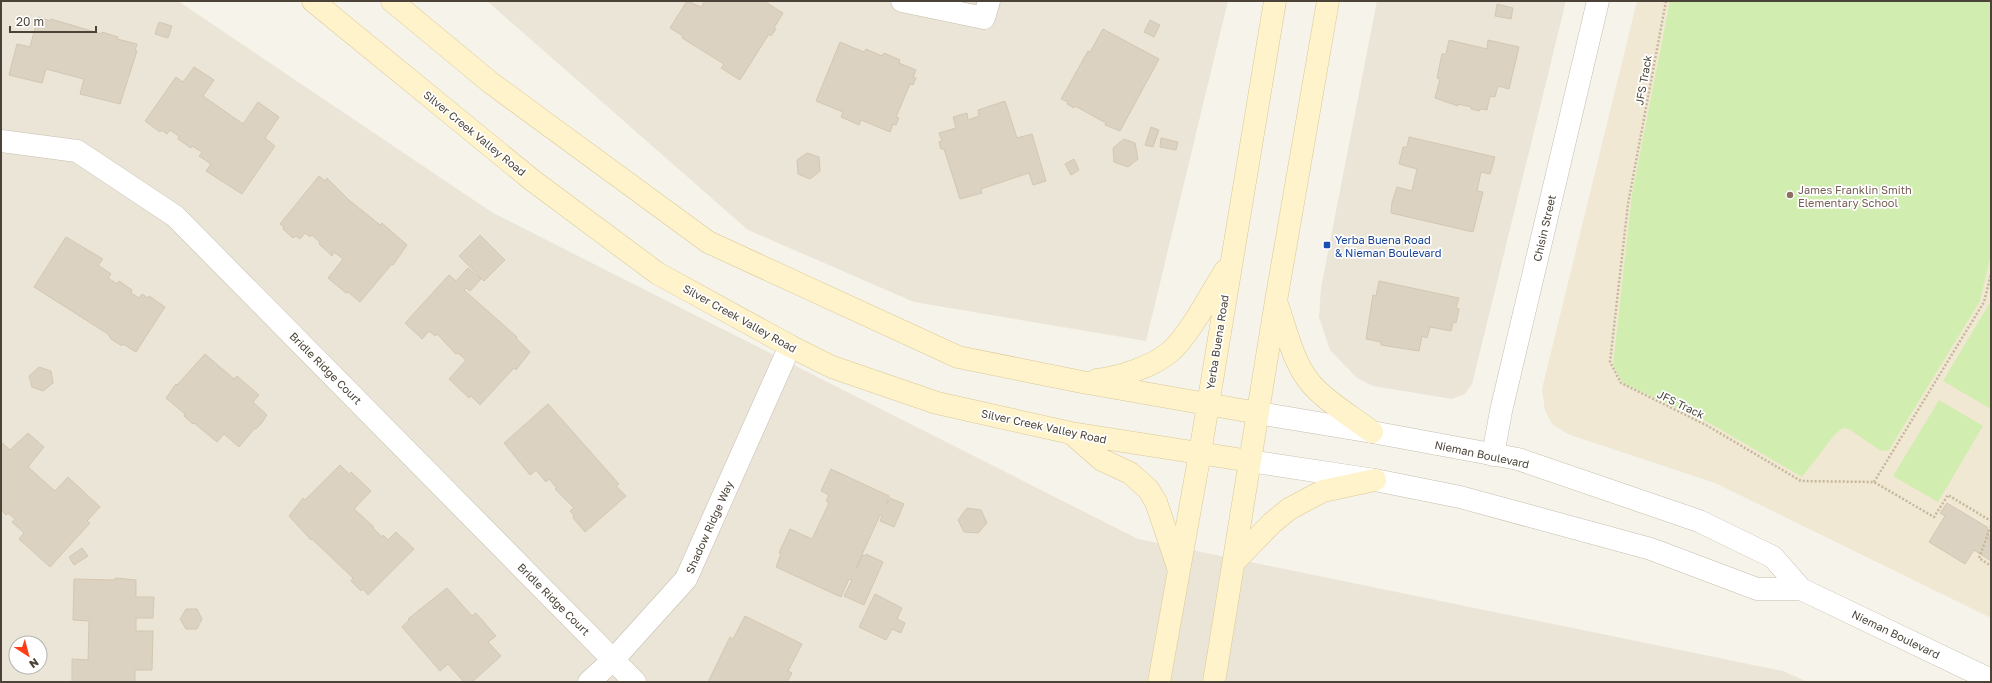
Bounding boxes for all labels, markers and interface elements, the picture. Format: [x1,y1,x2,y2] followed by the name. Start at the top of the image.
[10,8,96,34] scale bar
[16,14,44,29] text: 20 m
[1632,54,1654,106] street label: JFS Track
[421,88,529,178] street label: Silver Creek Valley Road
[1798,183,1912,209] place label: James Franklin Smith Elementary School
[1785,190,1795,200] marker: James Franklin Smith Elementary School
[1530,193,1558,263] street label: Chisin Street
[1335,233,1441,259] place label: Yerba Buena Road & Nieman Boulevard
[1322,240,1332,250] marker: Yerba Buena Road & Nieman Boulevard
[681,281,799,355] street label: Silver Creek Valley Road
[1203,294,1231,390] street label: Yerba Buena Road
[287,329,365,407] street label: Bridle Ridge Court
[1655,387,1707,421] street label: JFS Track
[980,406,1108,446] street label: Silver Creek Valley Road
[1434,438,1530,470] street label: Nieman Boulevard
[683,479,735,575] street label: Shadow Ridge Way
[515,560,593,638] street label: Bridle Ridge Court
[1850,607,1942,661] street label: Nieman Boulevard
[8,635,48,675] north arrow
[27,656,41,671] text: N

